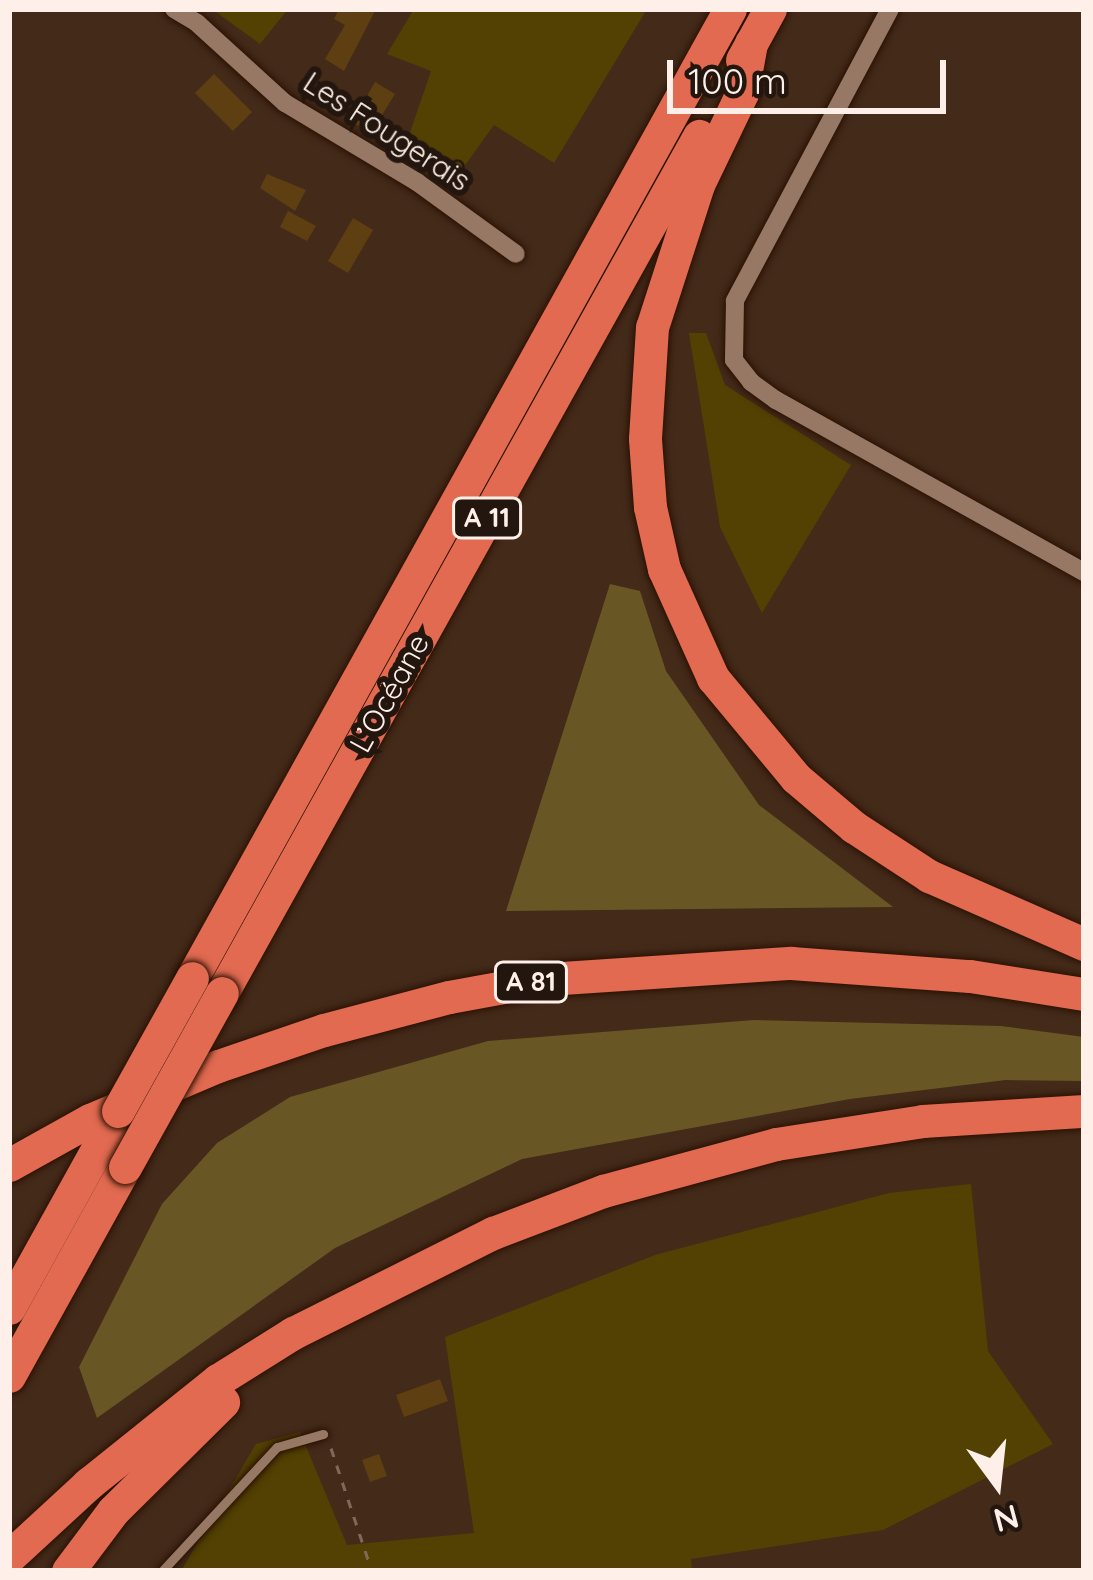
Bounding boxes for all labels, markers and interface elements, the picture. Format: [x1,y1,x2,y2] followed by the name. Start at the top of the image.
[673,36,952,110] scale bar
[688,58,787,103] text: 100 m
[297,64,477,198] street label: Les Fougerais
[451,497,523,539] road number: A 11
[342,627,436,759] street label: L’Océane
[492,961,570,1003] road number: A 81
[937,1424,1057,1544] north arrow
[989,1496,1023,1542] text: N

